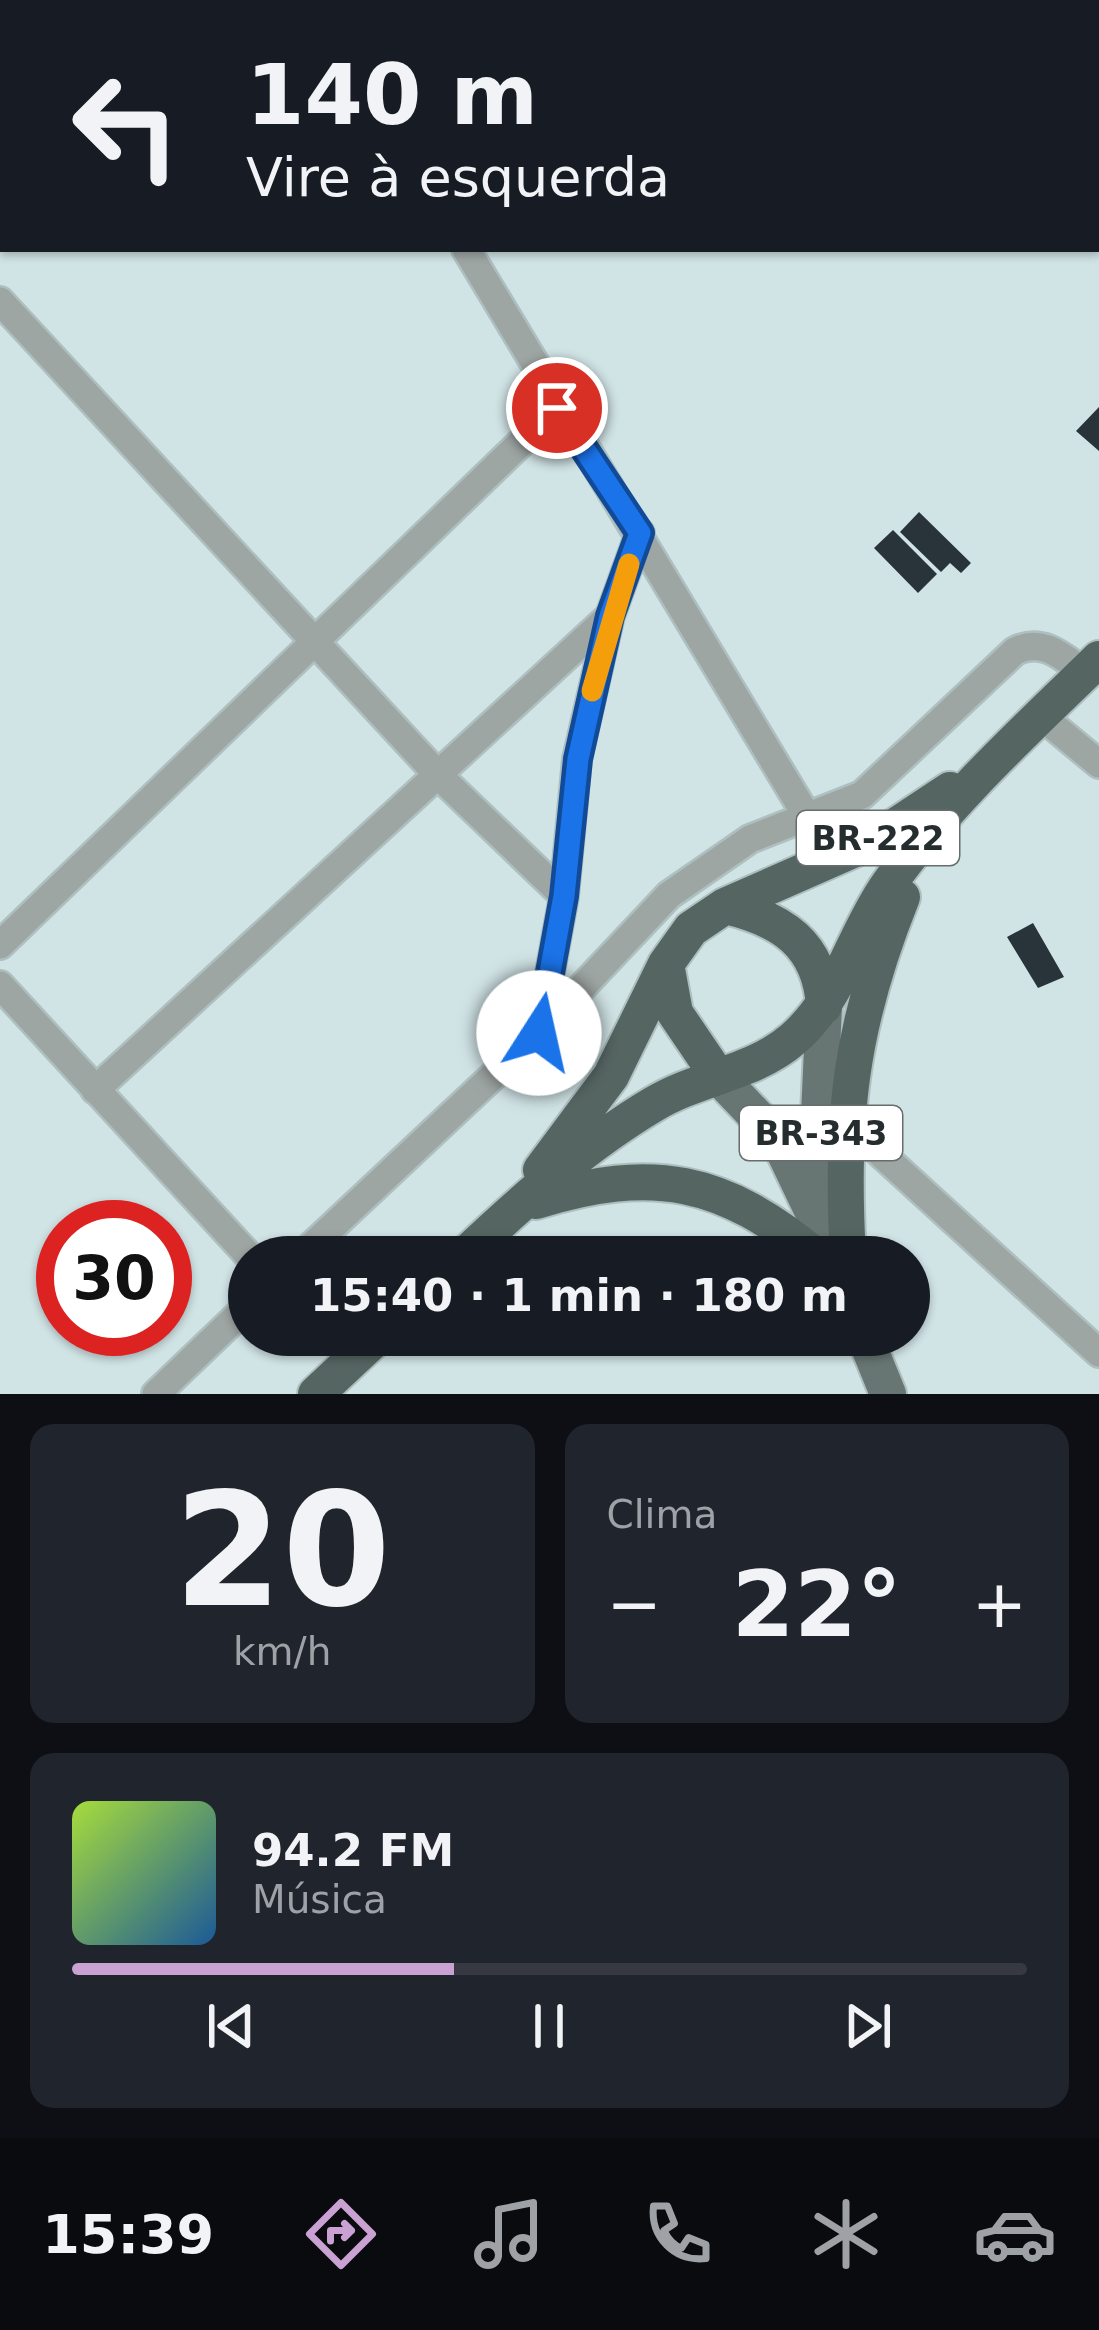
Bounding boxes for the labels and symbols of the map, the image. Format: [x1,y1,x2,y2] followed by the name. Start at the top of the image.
[506,357,608,459] pin
[797,811,959,865] road number: BR-222
[476,970,602,1096] position arrow
[740,1106,902,1160] road number: BR-343
[36,1200,192,1356] speed limit sign: 30

